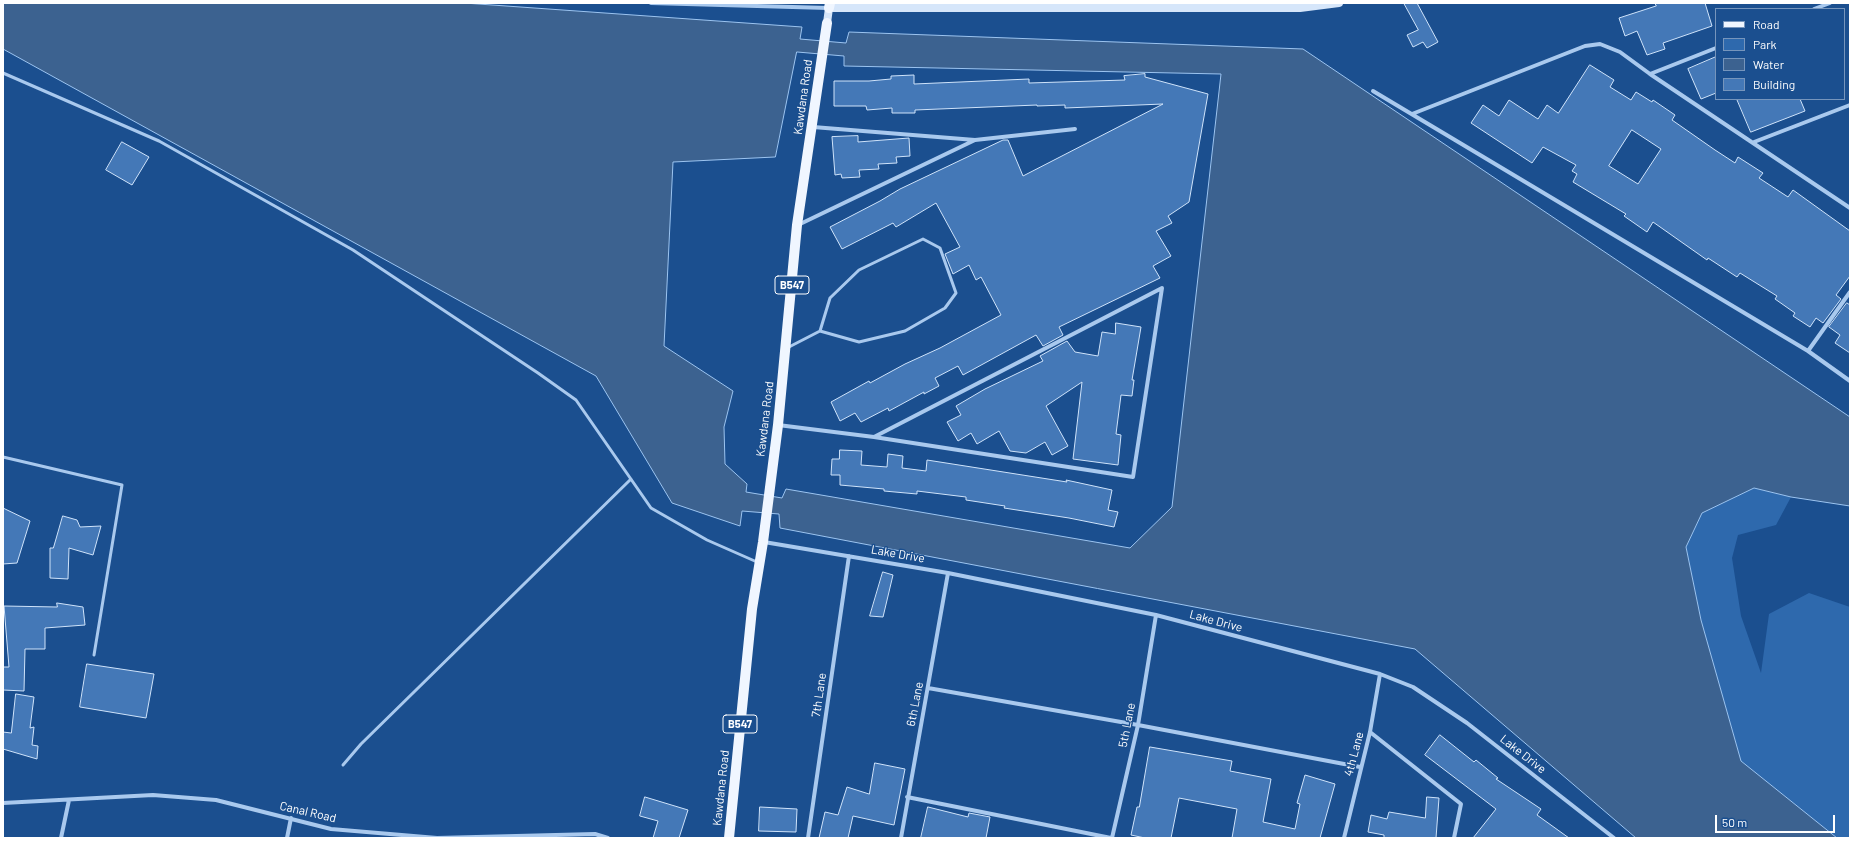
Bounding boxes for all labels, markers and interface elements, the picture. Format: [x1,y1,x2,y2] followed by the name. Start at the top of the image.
[1715,8,1845,100] legend
[1753,17,1780,31] text: Road
[1753,37,1777,51] text: Park
[1753,57,1784,71] text: Water
[791,58,815,136] street label: Kawdana Road
[1753,77,1795,91] text: Building
[775,276,809,294] road number: B547
[753,380,777,458] street label: Kawdana Road
[870,542,926,566] street label: Lake Drive
[1188,607,1244,635] street label: Lake Drive
[809,672,829,718] street label: 7th Lane
[904,680,926,728] street label: 6th Lane
[1116,701,1138,749] street label: 5th Lane
[723,715,757,733] road number: B547
[1341,730,1367,778] street label: 4th Lane
[1497,732,1549,776] street label: Lake Drive
[710,749,732,827] street label: Kawdana Road
[278,799,338,825] street label: Canal Road
[1717,807,1837,833] scale bar
[1722,815,1747,829] text: 50 m

